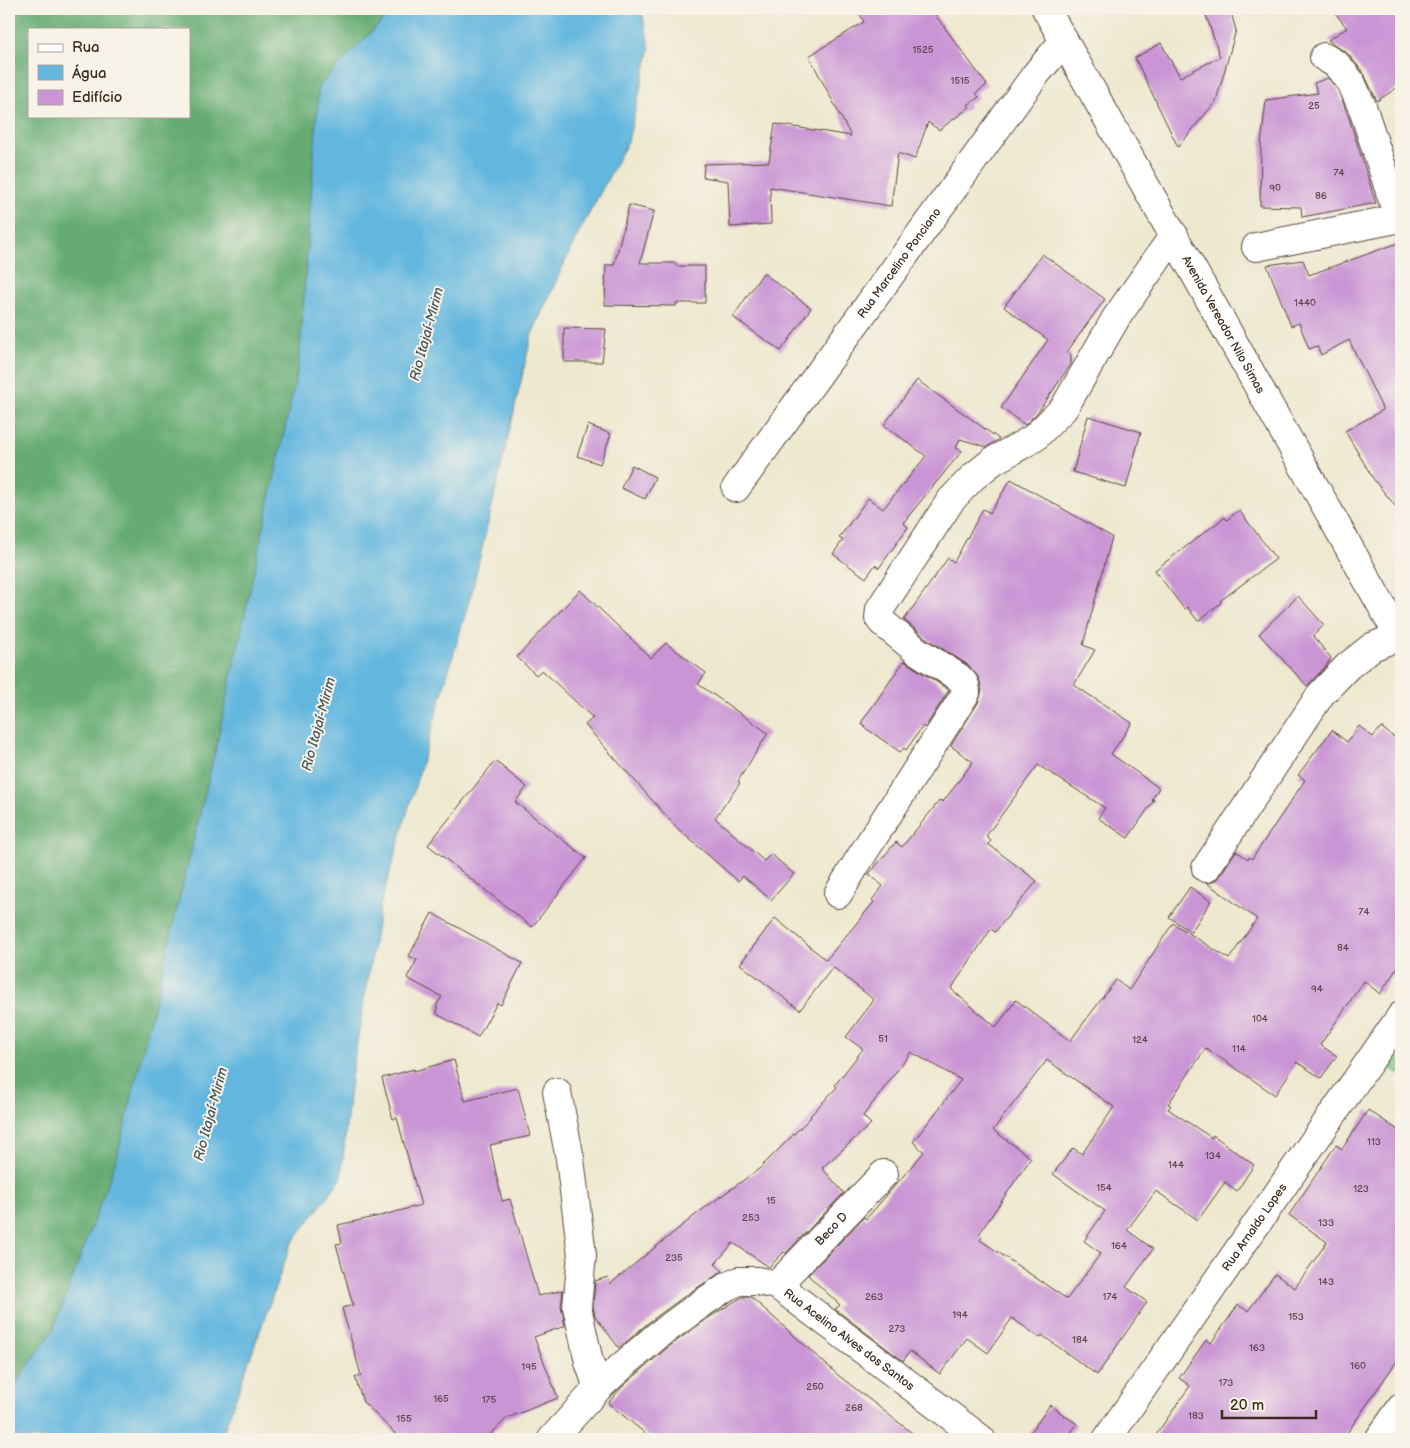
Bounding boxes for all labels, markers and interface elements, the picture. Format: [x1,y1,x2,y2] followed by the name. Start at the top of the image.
[28,28,190,118] legend
[72,38,100,57] text: Rua
[912,44,934,56] house number: 1525
[72,64,107,83] text: Água
[950,75,970,87] house number: 1515
[72,88,122,107] text: Edifício
[1308,100,1320,112] house number: 25
[1333,167,1345,179] house number: 74
[1269,182,1281,194] house number: 90
[1315,190,1327,202] house number: 86
[855,205,945,321] street label: Rua Marcelino Ponciano
[1178,253,1268,396] street label: Avenida Vereador Nilo Simas
[406,285,447,383] water label: Rio Itajaí-Mirim
[1294,297,1316,309] house number: 1440
[298,675,339,773] water label: Rio Itajaí-Mirim
[1358,906,1370,918] house number: 74
[1337,942,1349,954] house number: 84
[1311,983,1323,995] house number: 94
[1252,1013,1268,1025] house number: 104
[878,1033,888,1045] house number: 51
[1132,1034,1148,1046] house number: 124
[1232,1043,1246,1055] house number: 114
[190,1065,231,1163] water label: Rio Itajaí-Mirim
[1367,1136,1381,1148] house number: 113
[1205,1150,1221,1162] house number: 134
[1168,1159,1184,1171] house number: 144
[1219,1181,1290,1274] street label: Rua Arnaldo Lopes
[1096,1182,1112,1194] house number: 154
[1353,1183,1369,1195] house number: 123
[766,1195,776,1207] house number: 15
[812,1209,851,1249] street label: Beco D
[742,1212,760,1224] house number: 253
[1318,1217,1334,1229] house number: 133
[1111,1240,1127,1252] house number: 164
[665,1252,683,1264] house number: 235
[1318,1276,1334,1288] house number: 143
[780,1286,917,1394] street label: Rua Acelino Alves dos Santos
[865,1291,883,1303] house number: 263
[1103,1291,1117,1303] house number: 174
[952,1309,968,1321] house number: 194
[1288,1311,1304,1323] house number: 153
[889,1323,905,1335] house number: 273
[1072,1334,1088,1346] house number: 184
[1249,1342,1265,1354] house number: 163
[1350,1360,1366,1372] house number: 160
[521,1361,537,1373] house number: 195
[1219,1377,1233,1389] house number: 173
[806,1381,824,1393] house number: 250
[1222,1388,1316,1420] scale bar
[433,1393,449,1405] house number: 165
[482,1394,497,1406] house number: 175
[1230,1396,1264,1415] text: 20 m
[845,1402,863,1414] house number: 268
[1188,1410,1204,1422] house number: 183
[396,1413,412,1425] house number: 155

